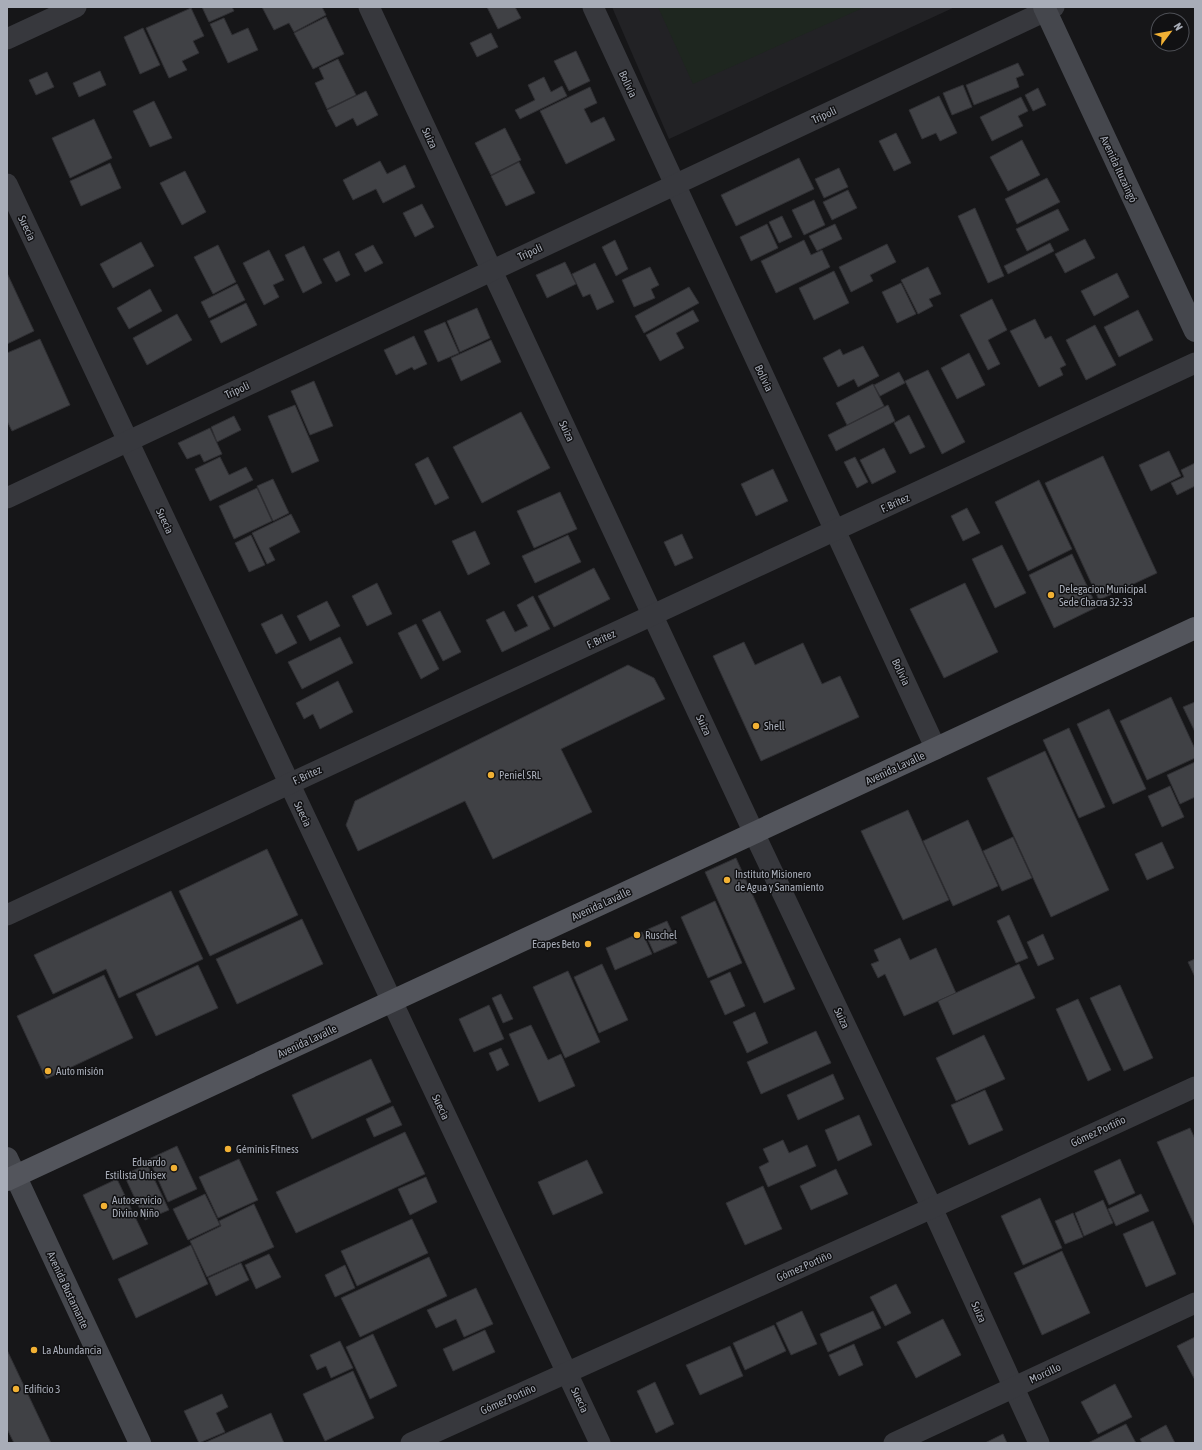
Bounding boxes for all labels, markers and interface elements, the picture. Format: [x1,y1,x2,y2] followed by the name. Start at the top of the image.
[1150,12,1190,52] north arrow
[1172,21,1185,33] text: N
[617,69,639,99] street label: Bolivia
[810,104,838,126] street label: Trípoli
[420,126,440,150] street label: Suiza
[1098,134,1140,204] street label: Avenida Ituzaingó
[16,213,38,243] street label: Suecia
[516,241,544,263] street label: Trípoli
[753,363,775,393] street label: Bolivia
[223,379,251,401] street label: Trípoli
[557,419,577,443] street label: Suiza
[879,491,911,515] street label: F. Britez
[154,506,176,536] street label: Suecia
[1059,583,1147,608] place label: Delegacion Municipal Sede Chacra 32-33
[1046,590,1056,600] marker: Delegacion Municipal Sede Chacra 32-33
[585,627,617,651] street label: F. Britez
[890,657,912,687] street label: Bolivia
[694,713,714,737] street label: Suiza
[764,720,785,732] place label: Shell
[751,721,761,731] marker: Shell
[863,749,927,787] street label: Avenida Lavalle
[291,763,323,787] street label: F. Britez
[499,769,542,781] place label: Peniel SRL
[486,770,496,780] marker: Peniel SRL
[292,799,314,829] street label: Suecia
[735,868,824,893] place label: Instituto Misionero de Agua y Sanamiento
[722,875,732,885] marker: Instituto Misionero de Agua y Sanamiento
[569,885,633,923] street label: Avenida Lavalle
[645,929,677,941] place label: Ruschel
[632,930,642,940] marker: Ruschel
[532,938,580,950] place label: Ecapes Beto
[583,939,593,949] marker: Ecapes Beto
[832,1006,852,1030] street label: Suiza
[275,1022,339,1060] street label: Avenida Lavalle
[56,1065,104,1077] place label: Auto misión
[43,1066,53,1076] marker: Auto misión
[430,1092,452,1122] street label: Suecia
[1069,1113,1127,1149] street label: Gómez Portiño
[236,1143,299,1155] place label: Géminis Fitness
[223,1144,233,1154] marker: Géminis Fitness
[105,1156,167,1181] place label: Eduardo Estilista Unisex
[169,1163,179,1173] marker: Eduardo Estilista Unisex
[112,1194,162,1219] place label: Autoservicio Divino Niño
[99,1201,109,1211] marker: Autoservicio Divino Niño
[775,1248,833,1284] street label: Gómez Portiño
[45,1250,91,1330] street label: Avenida Bustamante
[969,1300,989,1324] street label: Suiza
[42,1344,102,1356] place label: La Abundancia
[29,1345,39,1355] marker: La Abundancia
[1027,1361,1063,1385] street label: Morcillo
[479,1381,537,1417] street label: Gómez Portiño
[24,1383,60,1395] place label: Edificio 3
[11,1384,21,1394] marker: Edificio 3
[569,1385,591,1415] street label: Suecia

